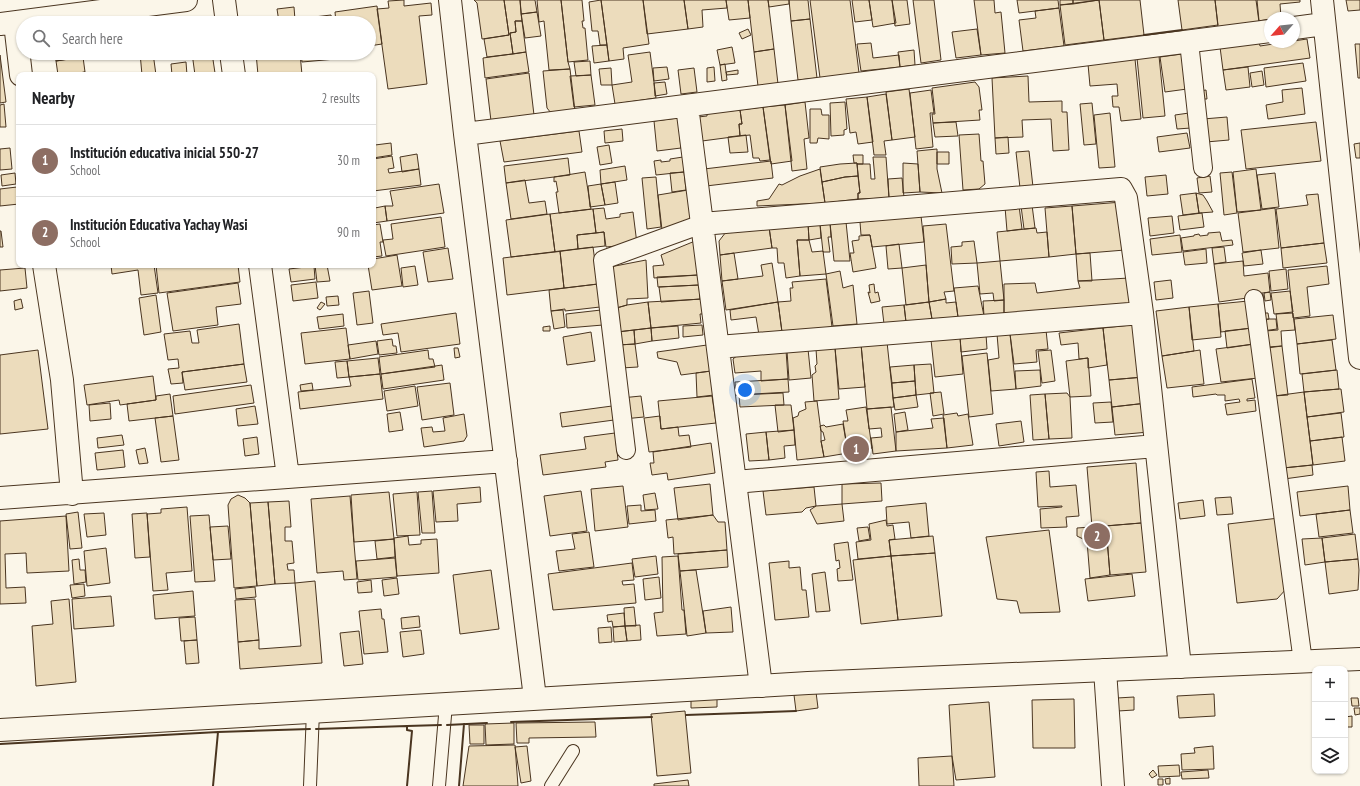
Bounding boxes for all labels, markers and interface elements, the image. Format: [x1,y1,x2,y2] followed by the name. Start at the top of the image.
[1264,12,1300,48] north arrow
[16,16,376,60] search box
[30,27,52,49] icon: search
[62,29,123,48] text: Search here
[32,87,75,109] text: Nearby
[321,90,360,107] text: 2 results
[70,143,259,162] text: Institución educativa inicial 550-27
[42,152,48,169] text: 1
[337,152,360,169] text: 30 m
[70,162,100,179] text: School
[70,215,248,234] text: Institución Educativa Yachay Wasi
[42,224,48,241] text: 2
[337,224,360,241] text: 90 m
[70,234,100,251] text: School
[735,380,755,400] your location
[843,434,869,464] pin: 1
[1084,521,1110,551] pin: 2
[1312,666,1348,774] map controls
[1312,666,1348,702] button: +
[1312,702,1348,738] button: −
[1312,738,1348,774] button: layers

